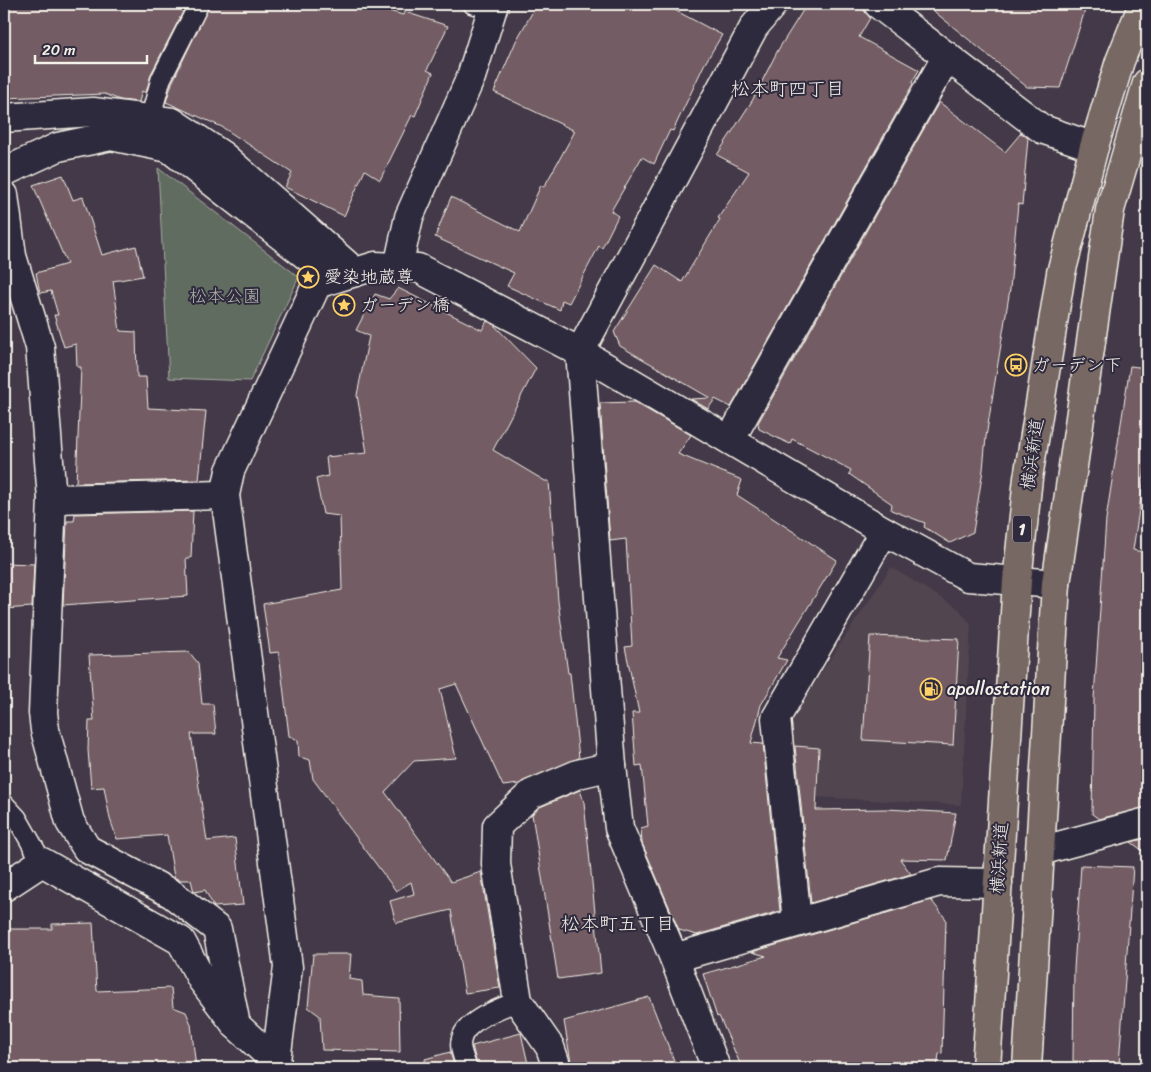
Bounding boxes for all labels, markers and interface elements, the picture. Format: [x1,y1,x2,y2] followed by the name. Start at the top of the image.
[35,32,148,64] scale bar
[42,37,76,63] text: 20 m
[731,72,845,105] district label: 松本町四丁目
[324,261,414,293] place label: 愛染地蔵尊
[296,265,320,289] place icon: 愛染地蔵尊
[189,280,261,312] park label: 松本公園
[360,289,450,321] place label: ガーデン橋
[332,293,356,317] place icon: ガーデン橋
[1032,349,1122,381] place label: ガーデン下
[1004,353,1028,377] bus stop icon: ガーデン下
[1011,416,1053,492] street label: 横浜新道
[1013,516,1031,542] road number: 1
[947,673,1050,705] place label: apollostation
[919,677,943,701] fuel station icon: apollostation
[981,821,1017,895] street label: 横浜新道
[561,907,675,940] district label: 松本町五丁目

